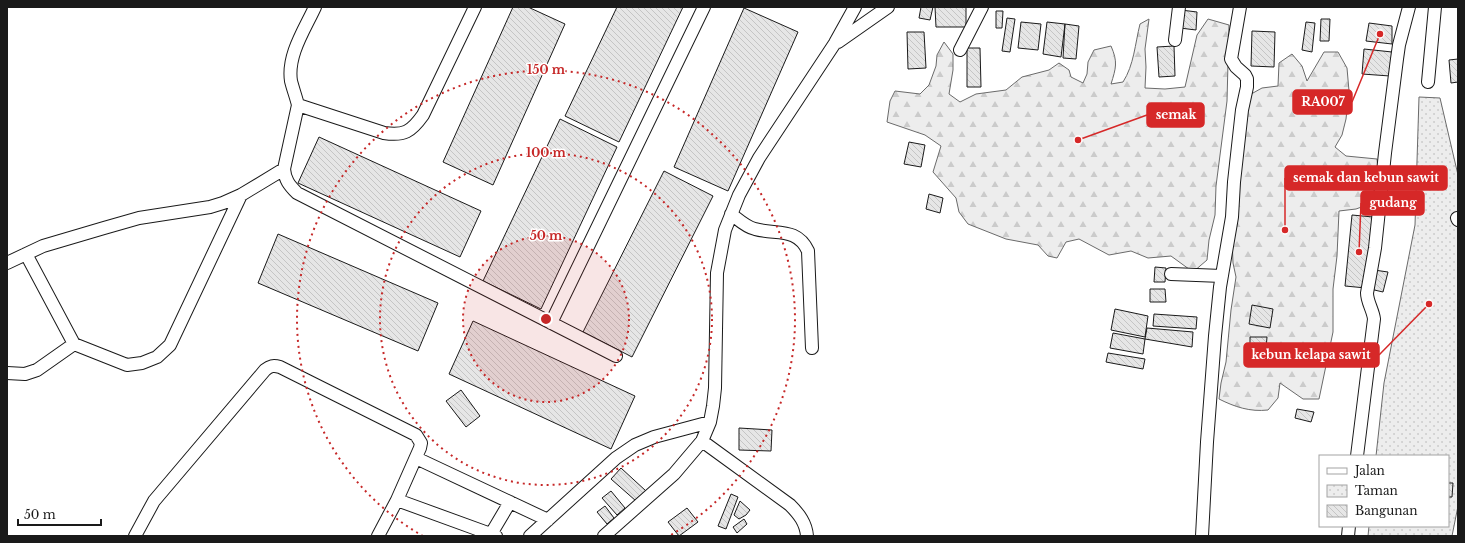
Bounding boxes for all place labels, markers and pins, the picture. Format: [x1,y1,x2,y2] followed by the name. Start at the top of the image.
[1293,90,1352,114] callout: RA007
[1147,103,1204,127] callout: semak
[1285,166,1447,190] callout: semak dan kebun sawit
[1361,191,1424,215] callout: gudang
[539,312,553,326] centre of rings
[1244,343,1379,367] callout: kebun kelapa sawit

